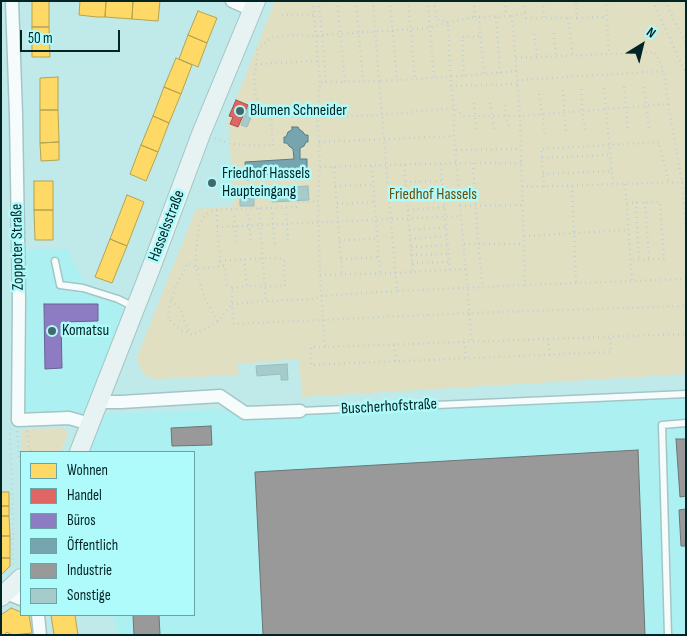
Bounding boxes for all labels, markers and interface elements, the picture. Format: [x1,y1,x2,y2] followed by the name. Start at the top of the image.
[22,20,122,52] scale bar
[617,20,667,70] north arrow
[643,23,659,42] text: N
[28,29,53,48] text: 50 m
[250,101,347,121] place label: Blumen Schneider
[234,105,246,117] marker: Blumen Schneider
[222,164,310,202] place label: Friedhof Hassels Haupteingang
[206,177,218,189] marker: Friedhof Hassels Haupteingang
[389,185,477,205] park label: Friedhof Hassels
[145,188,189,264] street label: Hasselsstraße
[8,204,28,290] street label: Zoppoter Straße
[62,321,109,341] place label: Komatsu
[46,325,58,337] marker: Komatsu
[340,395,438,419] street label: Buscherhofstraße
[20,451,195,616] legend
[67,461,108,480] text: Wohnen
[67,486,102,505] text: Handel
[67,511,96,530] text: Büros
[67,536,118,555] text: Öffentlich
[67,561,112,580] text: Industrie
[67,586,111,605] text: Sonstige

